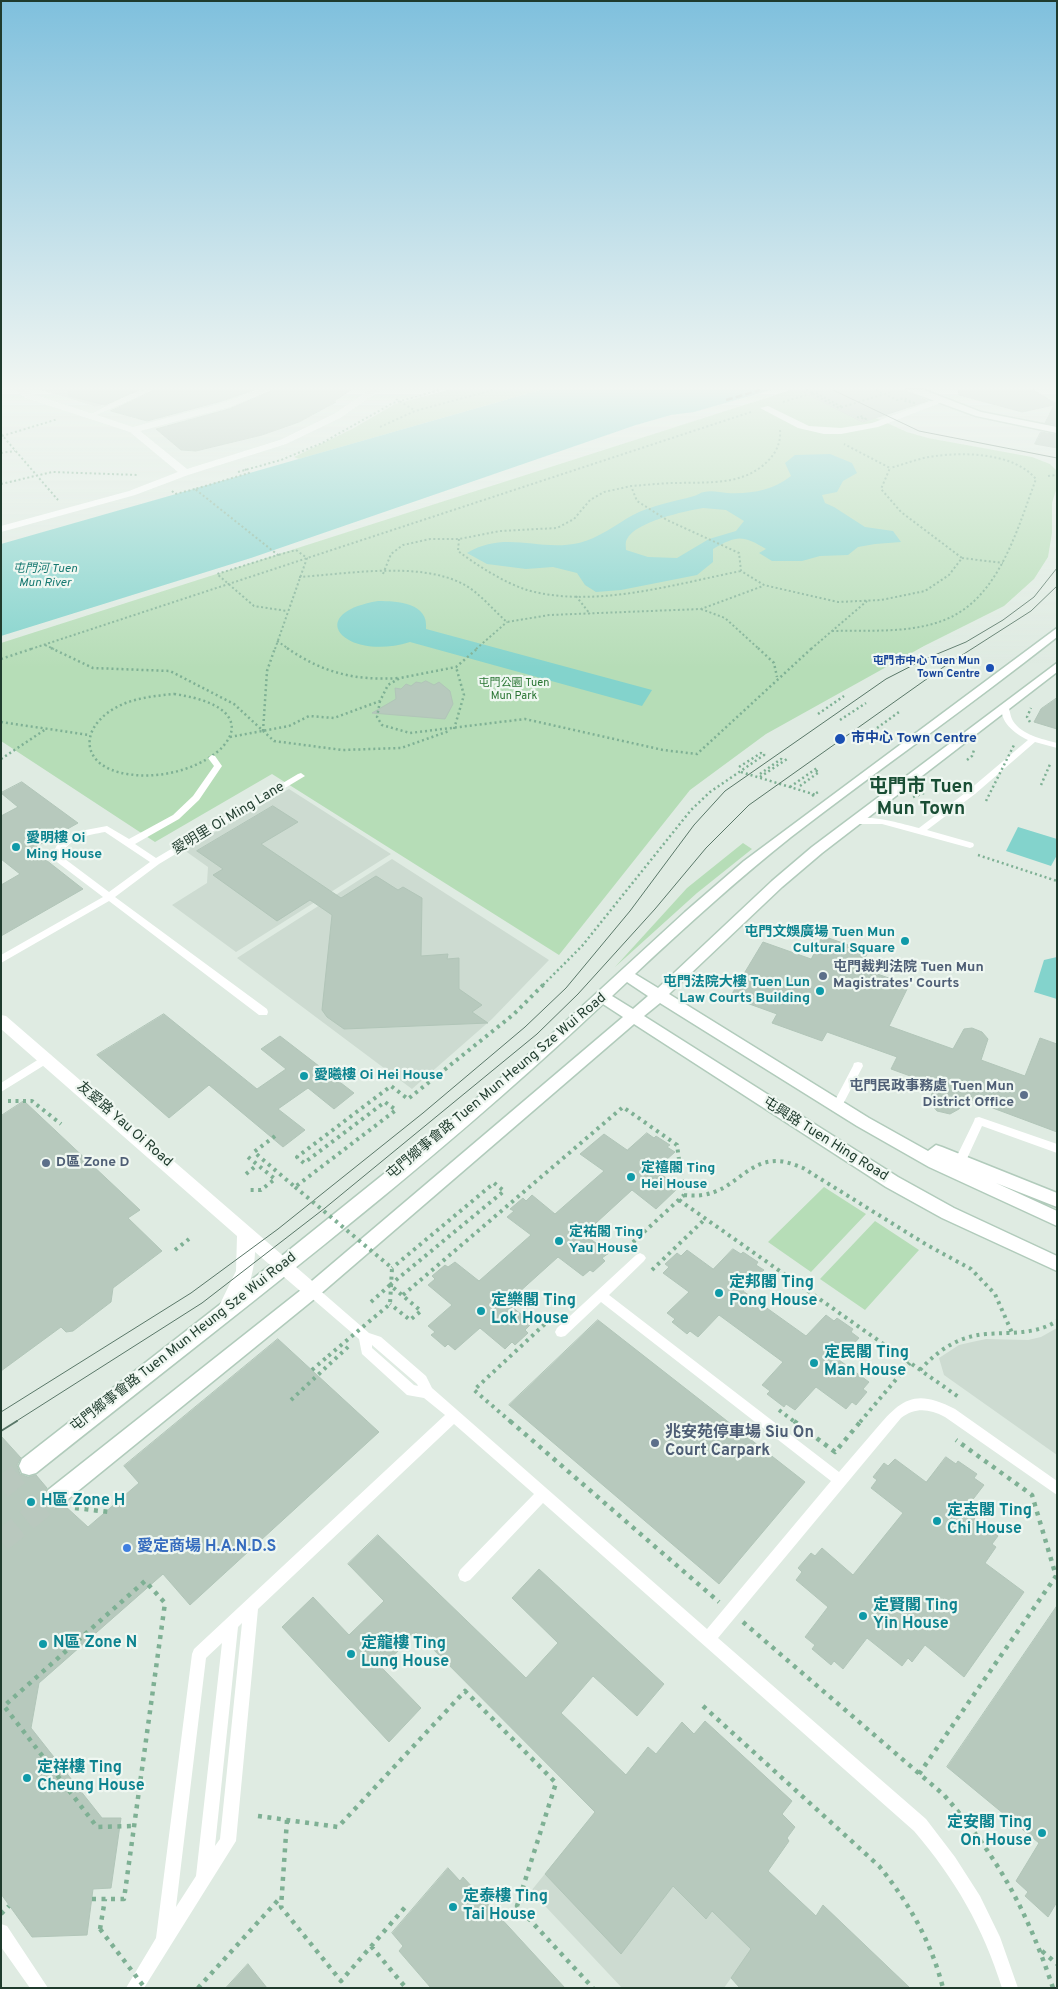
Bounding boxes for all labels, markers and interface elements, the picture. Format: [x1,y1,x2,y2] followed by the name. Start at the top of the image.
[13,563,77,591] water label: 屯門河 Tuen Mun River
[873,655,980,681] place label: 屯門市中心 Tuen Mun Town Centre
[984,662,996,674] marker: 屯門市中心 Tuen Mun Town Centre
[479,677,549,703] park label: 屯門公園 Tuen Mun Park
[851,731,977,747] place label: 市中心 Town Centre
[833,732,847,746] marker: 市中心 Town Centre
[869,777,973,821] district label: 屯門市 Tuen Mun Town
[170,779,288,859] street label: 愛明里 Oi Ming Lane
[26,831,102,864] place label: 愛明樓 Oi Ming House
[10,841,22,853] marker: 愛明樓 Oi Ming House
[744,925,895,958] place label: 屯門文娛廣場 Tuen Mun Cultural Square
[899,935,911,947] marker: 屯門文娛廣場 Tuen Mun Cultural Square
[833,960,984,992] place label: 屯門裁判法院 Tuen Mun Magistrates' Courts
[817,970,829,982] marker: 屯門裁判法院 Tuen Mun Magistrates' Courts
[663,975,810,1008] place label: 屯門法院大樓 Tuen Lun Law Courts Building
[814,985,826,997] marker: 屯門法院大樓 Tuen Lun Law Courts Building
[384,990,610,1184] street label: 屯門鄉事會路 Tuen Mun Heung Sze Wui Road
[314,1068,443,1084] place label: 愛曦樓 Oi Hei House
[298,1070,310,1082] marker: 愛曦樓 Oi Hei House
[73,1079,175,1171] street label: 友愛路 Yau Oi Road
[849,1079,1014,1112] place label: 屯門民政事務處 Tuen Mun District Office
[1018,1089,1030,1101] marker: 屯門民政事務處 Tuen Mun District Office
[759,1095,891,1185] street label: 屯興路 Tuen Hing Road
[56,1155,130,1171] place label: D區 Zone D
[40,1157,52,1169] marker: D區 Zone D
[641,1161,715,1194] place label: 定禧閣 Ting Hei House
[625,1171,637,1183] marker: 定禧閣 Ting Hei House
[569,1225,643,1258] place label: 定祐閣 Ting Yau House
[553,1235,565,1247] marker: 定祐閣 Ting Yau House
[68,1250,300,1436] street label: 屯門鄉事會路 Tuen Mun Heung Sze Wui Road
[729,1274,817,1312] place label: 定邦閣 Ting Pong House
[713,1287,725,1299] marker: 定邦閣 Ting Pong House
[491,1292,576,1330] place label: 定樂閣 Ting Lok House
[475,1305,487,1317] marker: 定樂閣 Ting Lok House
[824,1344,909,1382] place label: 定民閣 Ting Man House
[808,1357,820,1369] marker: 定民閣 Ting Man House
[665,1424,814,1462] place label: 兆安苑停車場 Siu On Court Carpark
[649,1437,661,1449] marker: 兆安苑停車場 Siu On Court Carpark
[41,1492,125,1512] place label: H區 Zone H
[25,1496,37,1508] marker: H區 Zone H
[947,1502,1032,1540] place label: 定志閣 Ting Chi House
[931,1515,943,1527] marker: 定志閣 Ting Chi House
[137,1538,276,1558] place label: 愛定商場 H.A.N.D.S
[121,1542,133,1554] marker: 愛定商場 H.A.N.D.S
[873,1597,958,1635] place label: 定賢閣 Ting Yin House
[857,1610,869,1622] marker: 定賢閣 Ting Yin House
[53,1634,137,1654] place label: N區 Zone N
[361,1635,449,1673] place label: 定龍樓 Ting Lung House
[37,1638,49,1650] marker: N區 Zone N
[345,1648,357,1660] marker: 定龍樓 Ting Lung House
[37,1759,145,1797] place label: 定祥樓 Ting Cheung House
[21,1772,33,1784] marker: 定祥樓 Ting Cheung House
[947,1814,1032,1852] place label: 定安閣 Ting On House
[1036,1827,1048,1839] marker: 定安閣 Ting On House
[463,1888,548,1926] place label: 定泰樓 Ting Tai House
[447,1901,459,1913] marker: 定泰樓 Ting Tai House

